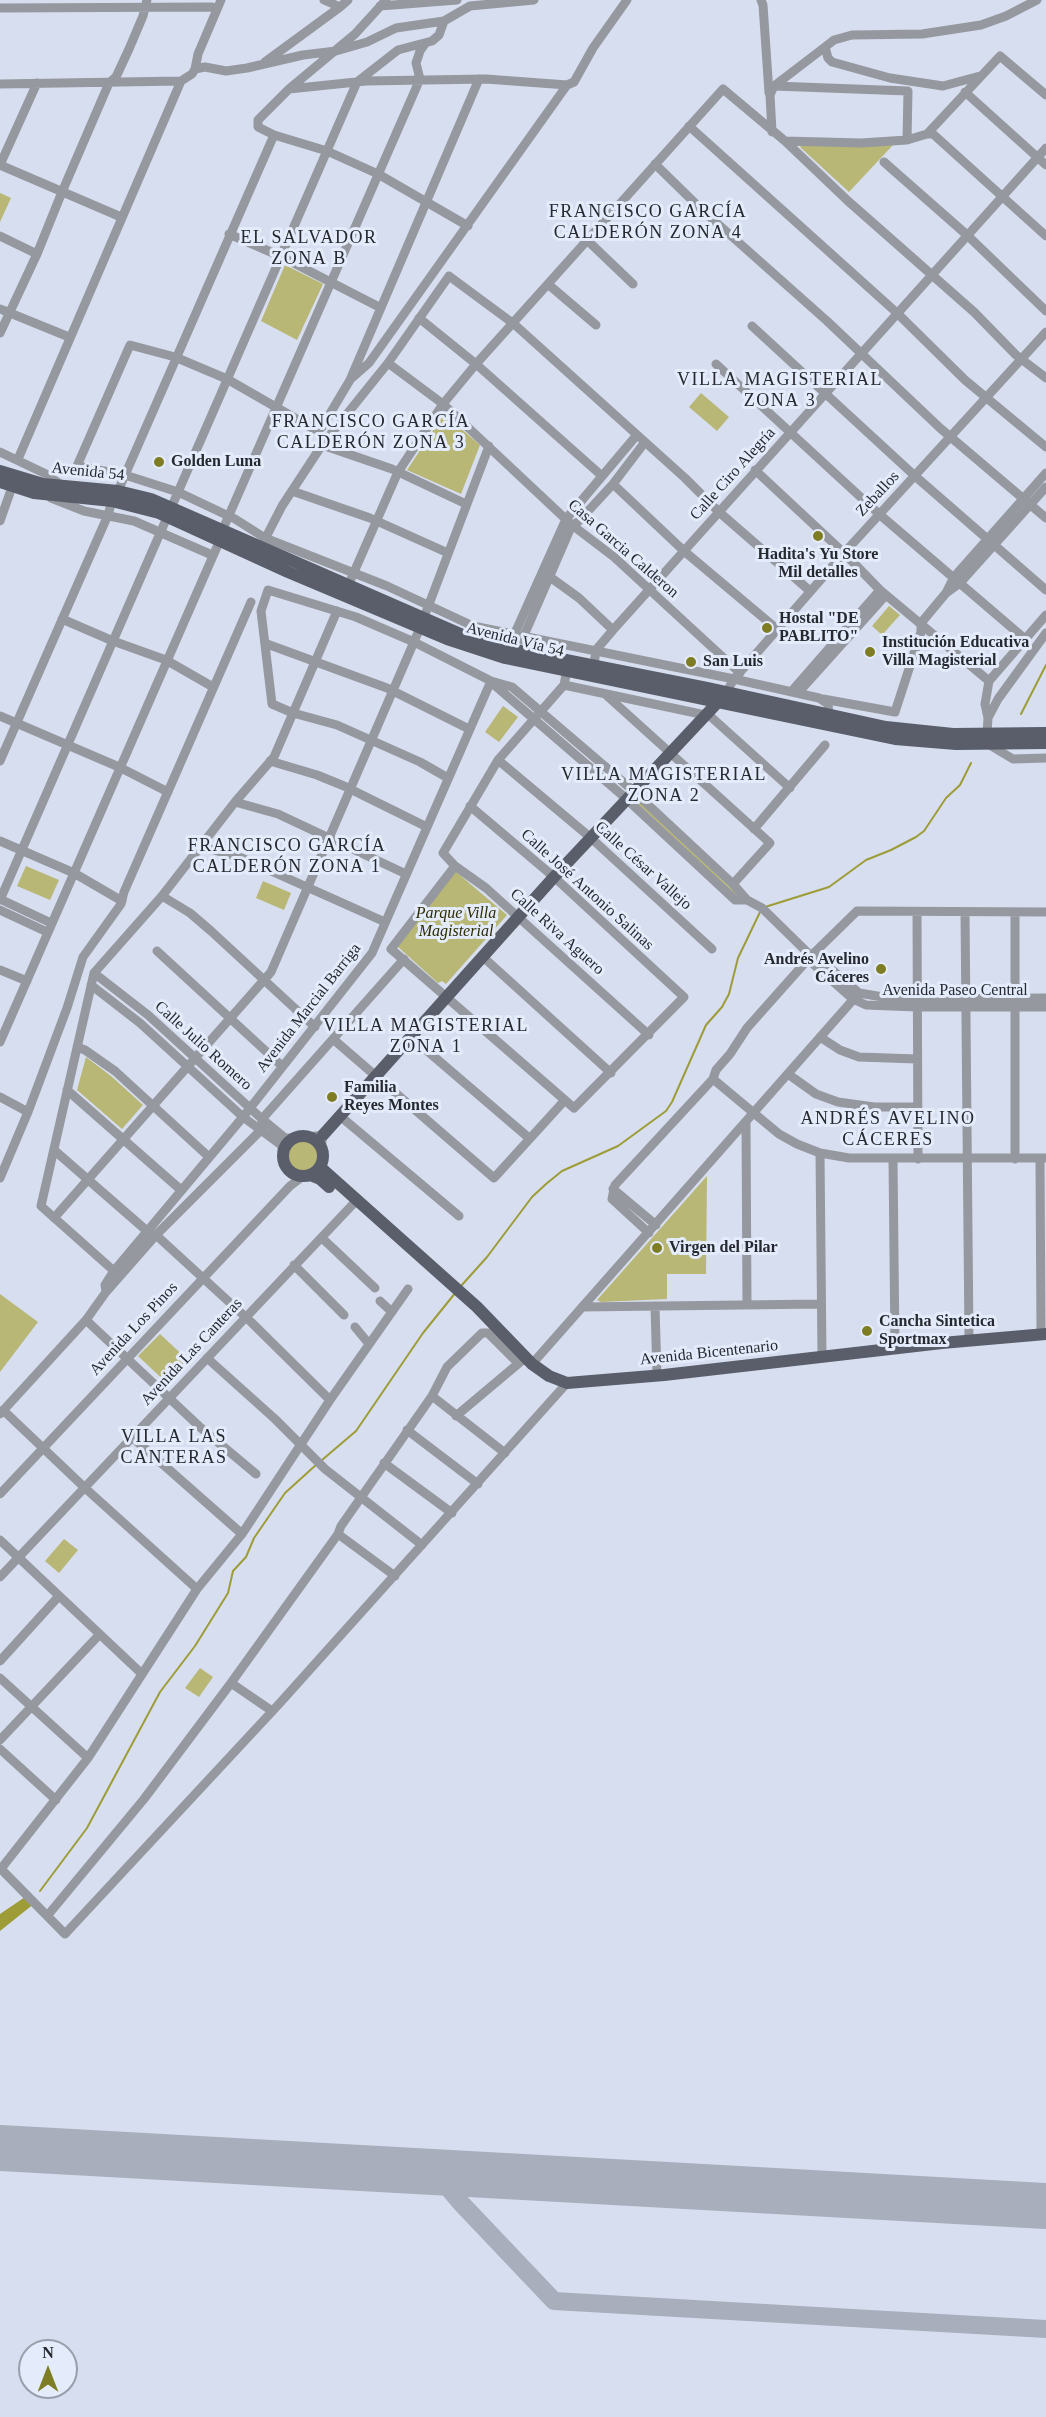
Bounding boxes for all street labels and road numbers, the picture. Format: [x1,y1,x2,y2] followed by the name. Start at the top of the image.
[686,424,780,524] street label: Calle Ciro Alegría
[51,459,125,485] street label: Avenida 54
[852,467,904,521] street label: Zeballos
[564,496,682,602] street label: Casa Garcia Calderon
[464,619,566,661] street label: Avenida Vía 54
[591,818,695,914] street label: Calle César Vallejo
[517,825,657,955] street label: Calle José Antonio Salinas
[506,885,608,979] street label: Calle Riva Aguero
[253,940,365,1076] street label: Avenida Marcial Barriga
[882,981,1028,1001] street label: Avenida Paseo Central
[150,997,256,1095] street label: Calle Julio Romero
[86,1278,182,1380] street label: Avenida Los Pinos
[137,1294,247,1410] street label: Avenida Las Canteras
[639,1336,779,1370] street label: Avenida Bicentenario

